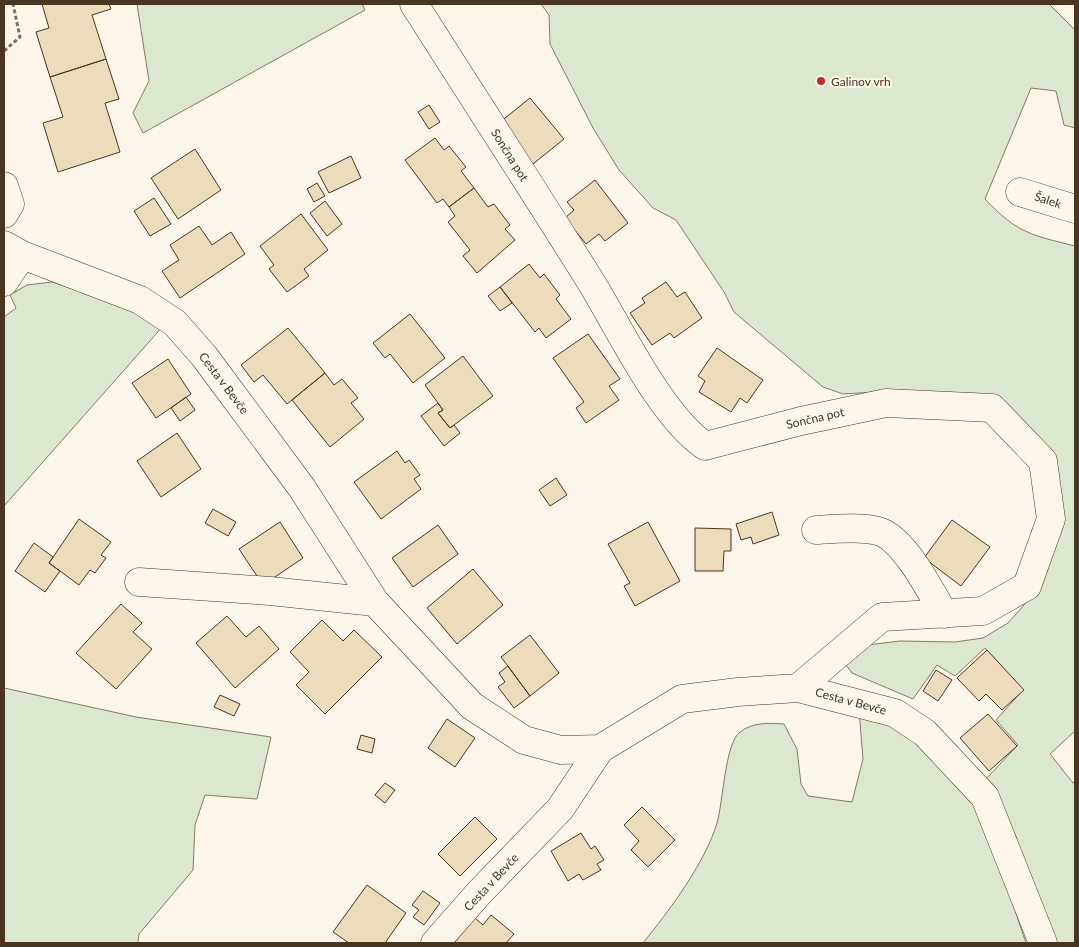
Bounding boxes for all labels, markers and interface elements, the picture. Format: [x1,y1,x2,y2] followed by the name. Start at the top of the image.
[831,74,891,89] place label: Galinov vrh
[815,75,827,87] marker: Galinov vrh
[488,126,532,185] street label: Sončna pot
[1033,189,1064,212] street label: Šalek
[196,349,252,417] street label: Cesta v Bevče
[784,404,846,432] street label: Sončna pot
[814,684,888,718] street label: Cesta v Bevče
[461,850,521,914] street label: Cesta v Bevče

